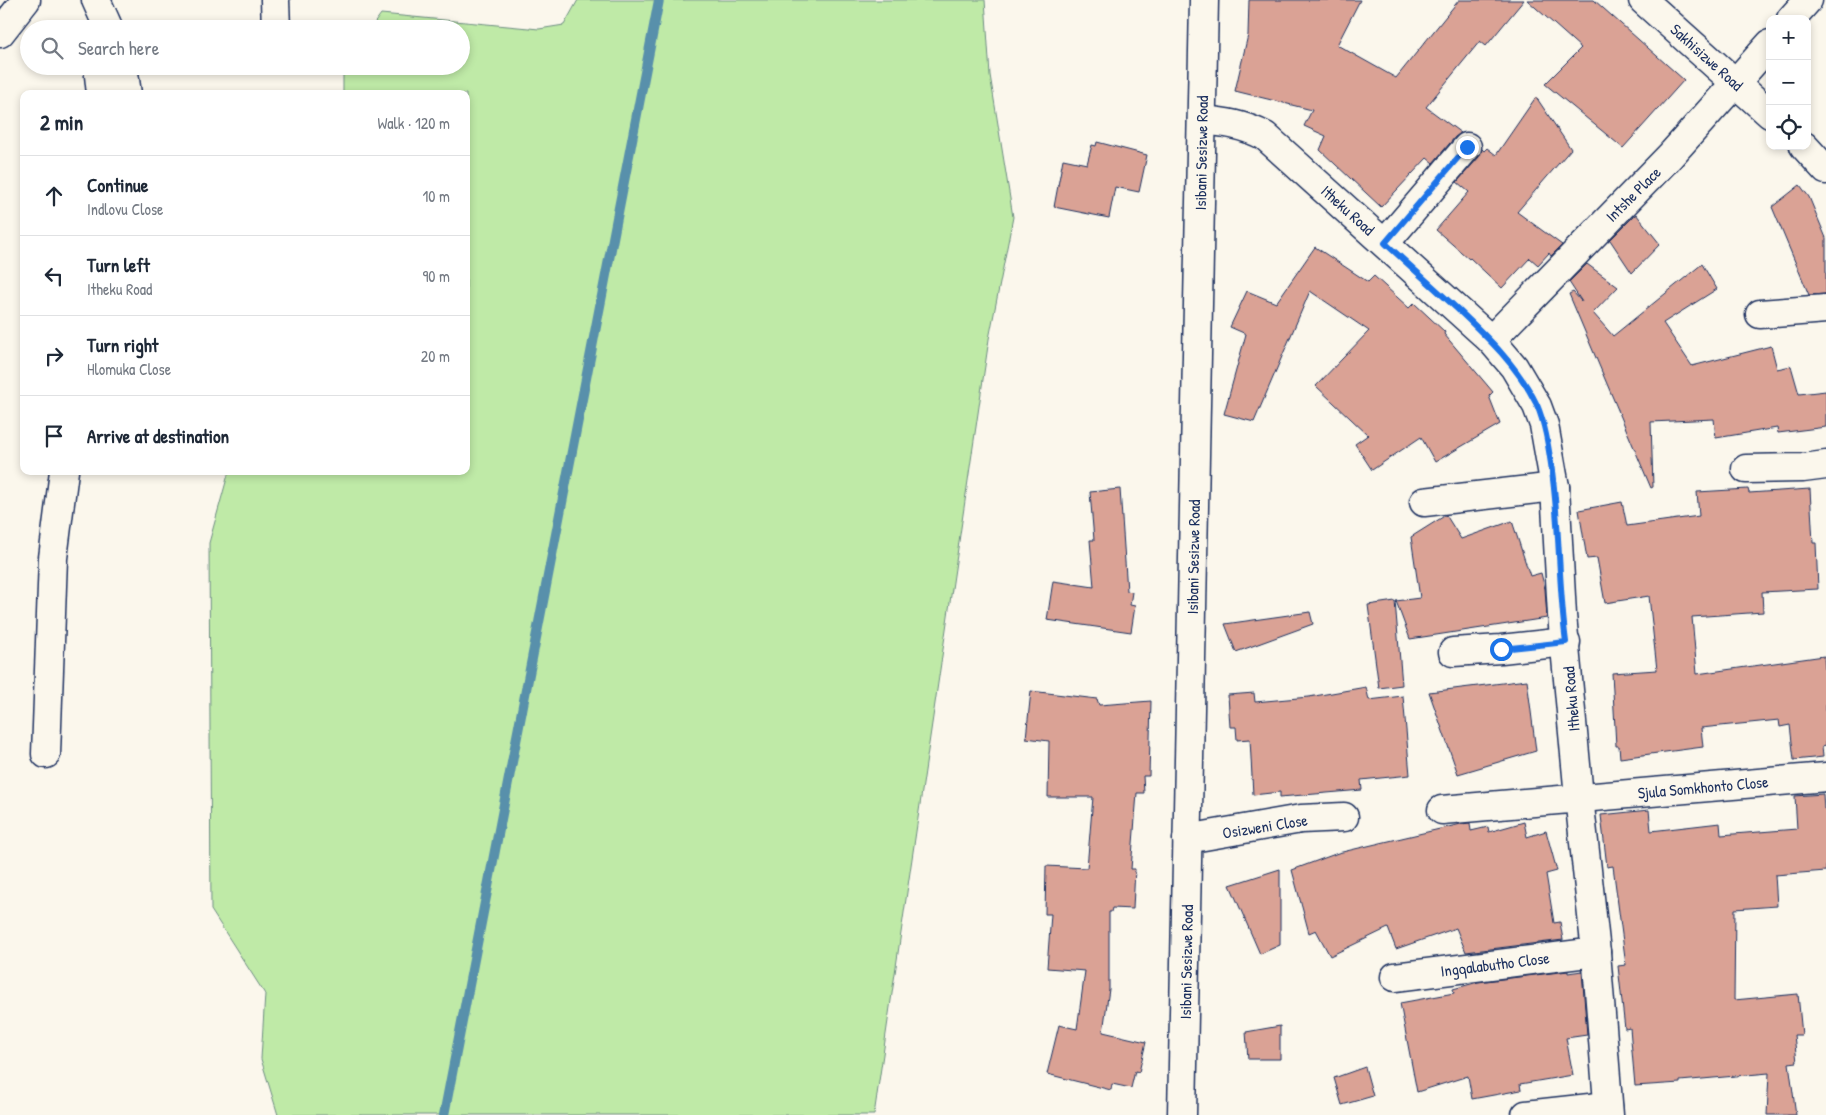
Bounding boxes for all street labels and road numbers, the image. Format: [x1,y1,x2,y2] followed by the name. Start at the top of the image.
[1666,18,1748,96] street label: Sakhisizwe Road
[1189,95,1213,211] street label: Isibani Sesizwe Road
[1600,161,1666,227] street label: Intshe Place
[1316,180,1380,240] street label: Itheku Road
[1181,499,1205,615] street label: Isibani Sesizwe Road
[1557,666,1585,732] street label: Itheku Road
[1637,770,1770,804] street label: Sjula Somkhonto Close
[1221,808,1310,844] street label: Osizweni Close
[1174,904,1198,1020] street label: Isibani Sesizwe Road
[1439,946,1551,982] street label: Ingqalabutho Close

